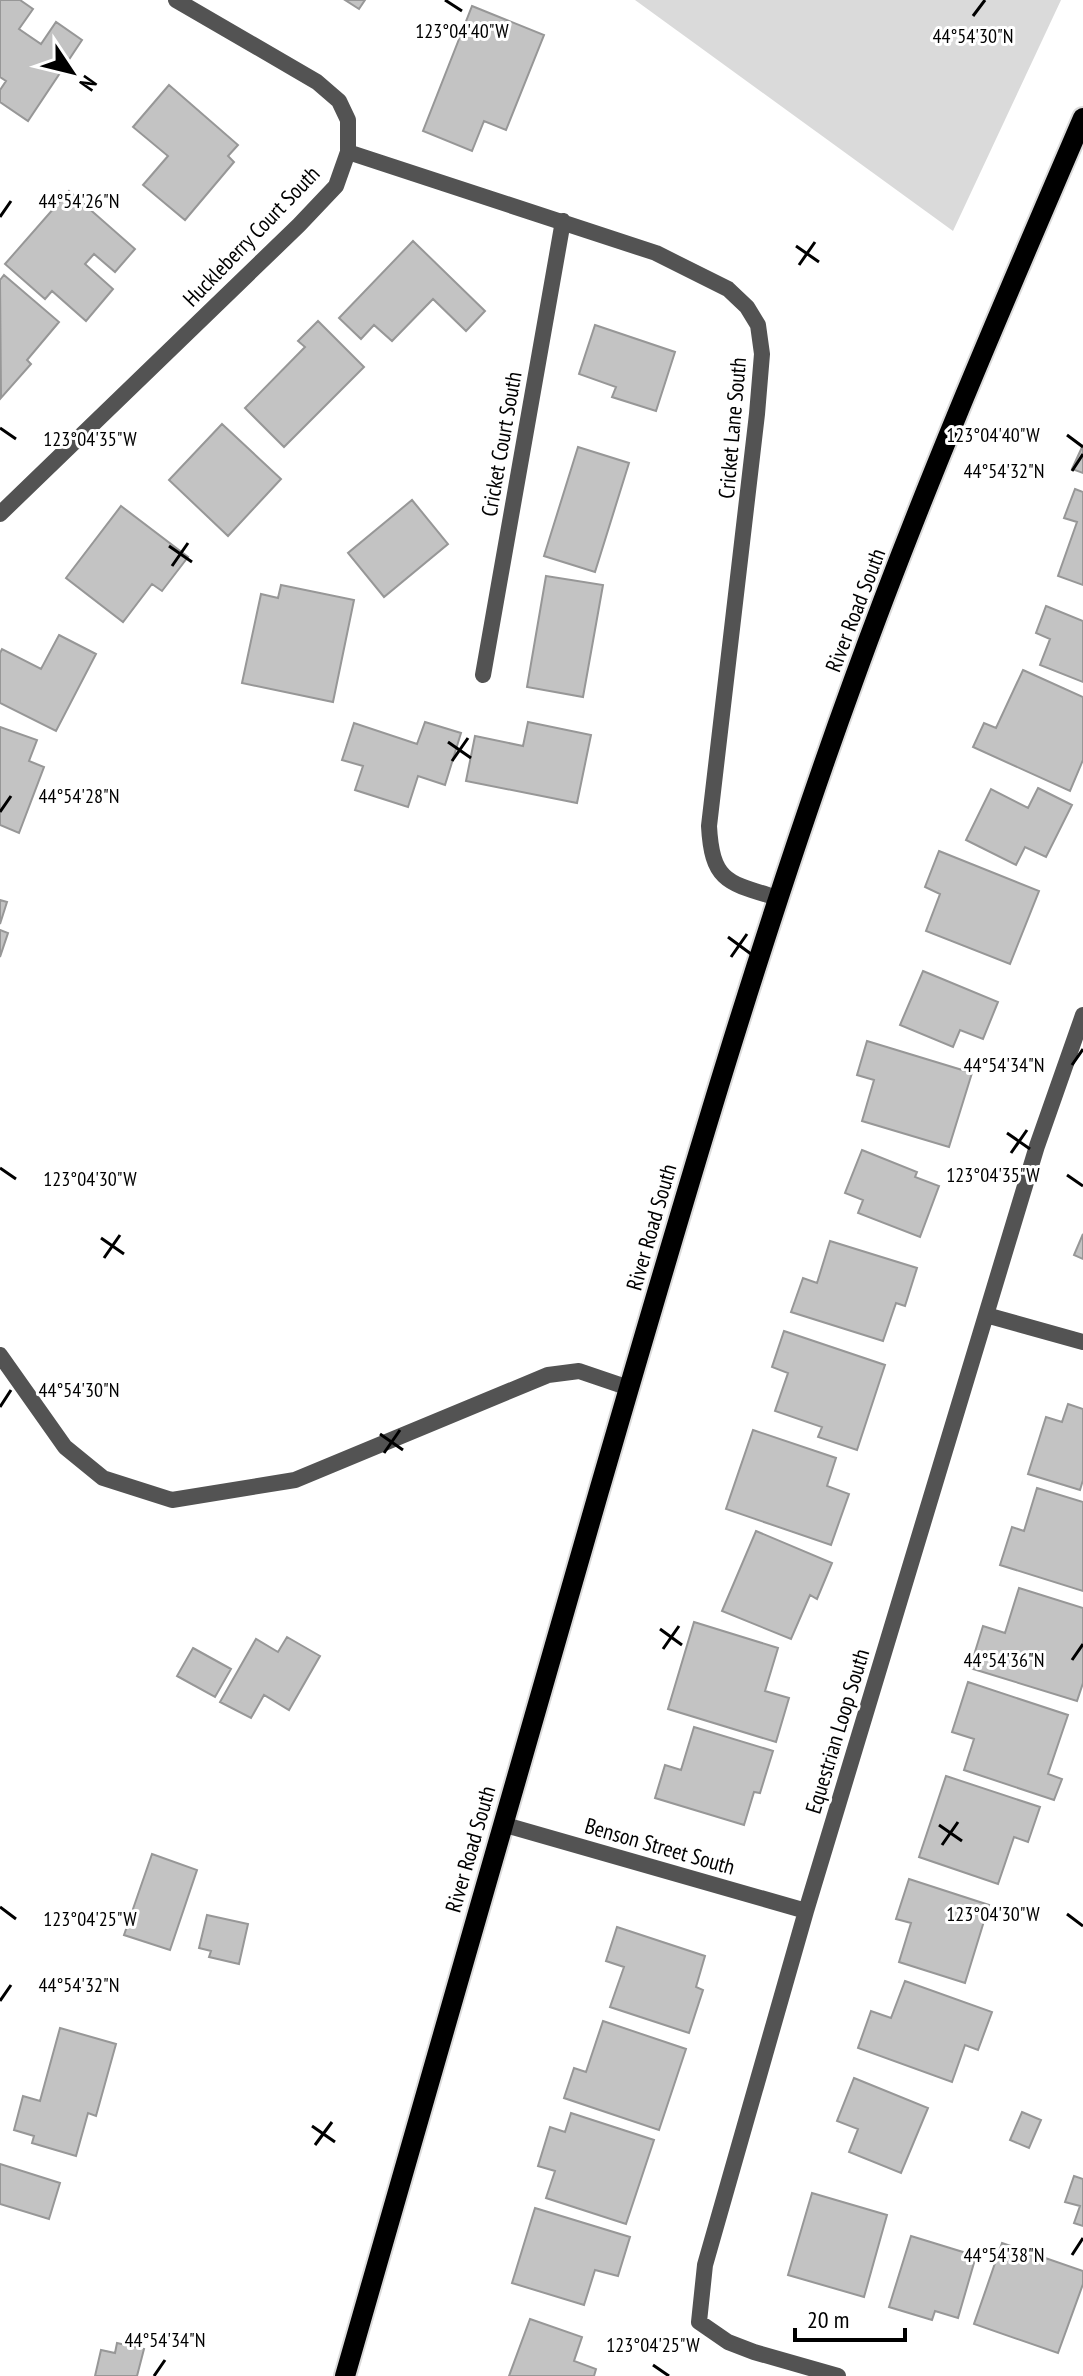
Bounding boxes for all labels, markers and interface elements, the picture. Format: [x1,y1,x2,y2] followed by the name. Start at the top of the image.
[415,18,509,44] text: 123°04'40"W
[933,23,1013,49] text: 44°54'30"N
[32,32,112,112] north arrow
[74,71,103,96] text: N
[177,160,325,312] street label: Huckleberry Court South
[39,188,119,214] text: 44°54'26"N
[712,356,752,500] street label: Cricket Lane South
[474,369,528,519] street label: Cricket Court South
[946,422,1040,448] text: 123°04'40"W
[43,426,137,452] text: 123°04'35"W
[964,458,1044,484] text: 44°54'32"N
[819,544,891,676] street label: River Road South
[39,783,119,809] text: 44°54'28"N
[964,1052,1044,1078] text: 44°54'34"N
[620,1161,682,1293] street label: River Road South
[946,1162,1040,1188] text: 123°04'35"W
[43,1166,137,1192] text: 123°04'30"W
[39,1377,119,1403] text: 44°54'30"N
[799,1645,875,1817] street label: Equestrian Loop South
[964,1647,1044,1673] text: 44°54'36"N
[439,1783,501,1915] street label: River Road South
[582,1811,738,1881] street label: Benson Street South
[946,1901,1040,1927] text: 123°04'30"W
[43,1906,137,1932] text: 123°04'25"W
[39,1972,119,1998] text: 44°54'32"N
[964,2242,1044,2268] text: 44°54'38"N
[795,2292,905,2342] scale bar
[807,2304,849,2335] text: 20 m
[125,2327,205,2353] text: 44°54'34"N
[606,2332,700,2358] text: 123°04'25"W

